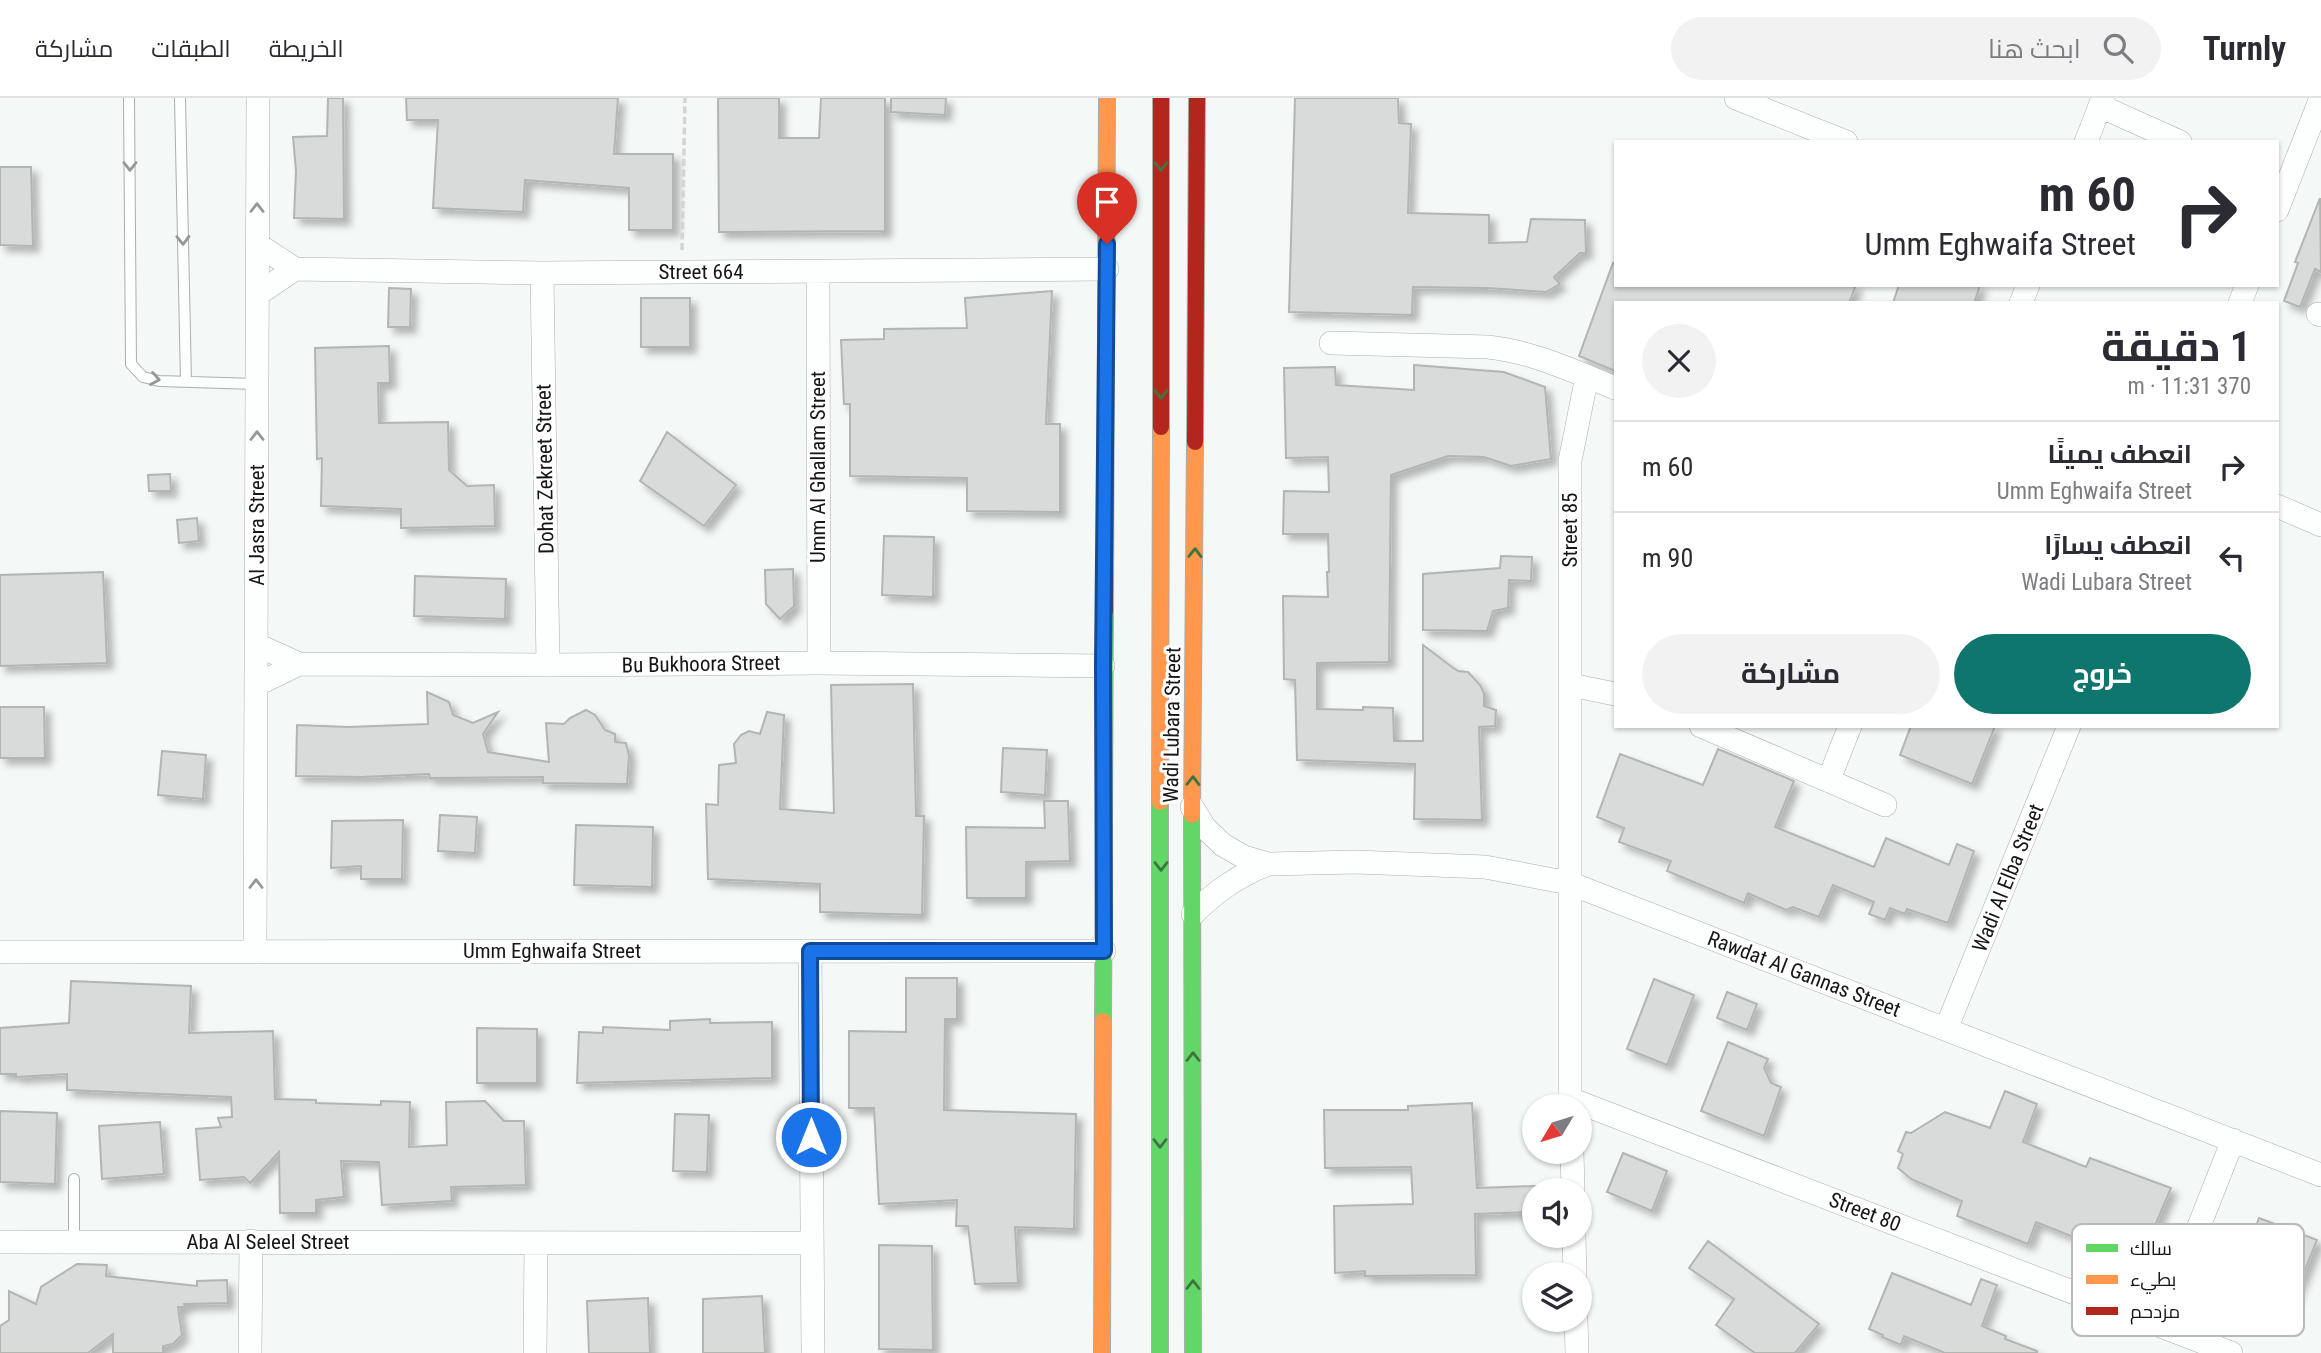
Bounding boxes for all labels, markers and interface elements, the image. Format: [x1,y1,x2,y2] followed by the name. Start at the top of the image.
[1671,17,2161,80] search box
[2099,29,2137,67] icon: search
[2203,29,2286,68] text: Turnly
[1988,34,2081,64] text: ابحث هنا
[35,35,113,63] text: مشاركة
[151,35,231,63] text: الطبقات
[269,35,344,63] text: الخريطة
[122,161,138,172] one-way arrow
[1153,161,1169,172] one-way arrow
[2039,166,2136,223] text: 60 m
[2160,168,2251,259] icon: right
[1077,172,1137,244] pin
[1088,183,1126,221] icon: arrive
[249,203,265,213] one-way arrow
[1864,225,2136,263] text: Umm Eghwaifa Street
[175,235,191,245] one-way arrow
[658,260,744,284] street label: Street 664
[2101,322,2251,371] text: 1 دقيقة
[1642,324,1716,398] button: close
[149,371,161,386] one-way arrow
[806,371,830,563] street label: Umm Al Ghallam Street
[2127,373,2251,400] text: 370 m · 11:31
[532,384,558,554] street label: Dohat Zekreet Street
[1153,389,1169,399] one-way arrow
[249,430,265,441] one-way arrow
[2047,439,2192,469] text: انعطف يمينًا
[2213,448,2251,486] icon: right
[1642,452,1693,482] text: 60 m
[245,464,269,586] street label: Al Jasra Street
[1997,478,2192,505] text: Umm Eghwaifa Street
[1558,493,1582,567] street label: Street 85
[2044,530,2192,560] text: انعطف يسارًا
[2213,539,2251,577] icon: left
[1642,543,1693,573] text: 90 m
[1187,548,1203,558] one-way arrow
[2021,569,2192,596] text: Wadi Lubara Street
[1642,634,1940,714] button: مشاركة
[1954,634,2251,714] button: خروج
[1159,647,1185,803] street label: Wadi Lubara Street
[621,651,781,677] street label: Bu Bukhoora Street
[1185,775,1200,786] one-way arrow
[1967,801,2049,955] street label: Wadi Al Elba Street
[1153,861,1169,872] one-way arrow
[248,878,264,889] one-way arrow
[1704,926,1904,1022] street label: Rawdat Al Gannas Street
[463,939,641,963] street label: Umm Eghwaifa Street
[1185,1052,1201,1062] one-way arrow
[1522,1094,1592,1164] north arrow
[1522,1094,1592,1332] map controls
[774,1100,848,1174] position arrow
[1152,1138,1168,1148] one-way arrow
[1522,1178,1592,1248] button: sound
[1826,1187,1904,1237] street label: Street 80
[2072,1224,2304,1336] legend
[186,1230,350,1254] street label: Aba Al Seleel Street
[2130,1237,2172,1260] text: سالك
[1522,1262,1592,1332] button: layers
[2130,1268,2176,1294] text: بطيء
[1185,1279,1201,1290] one-way arrow
[2130,1300,2180,1325] text: مزدحم

